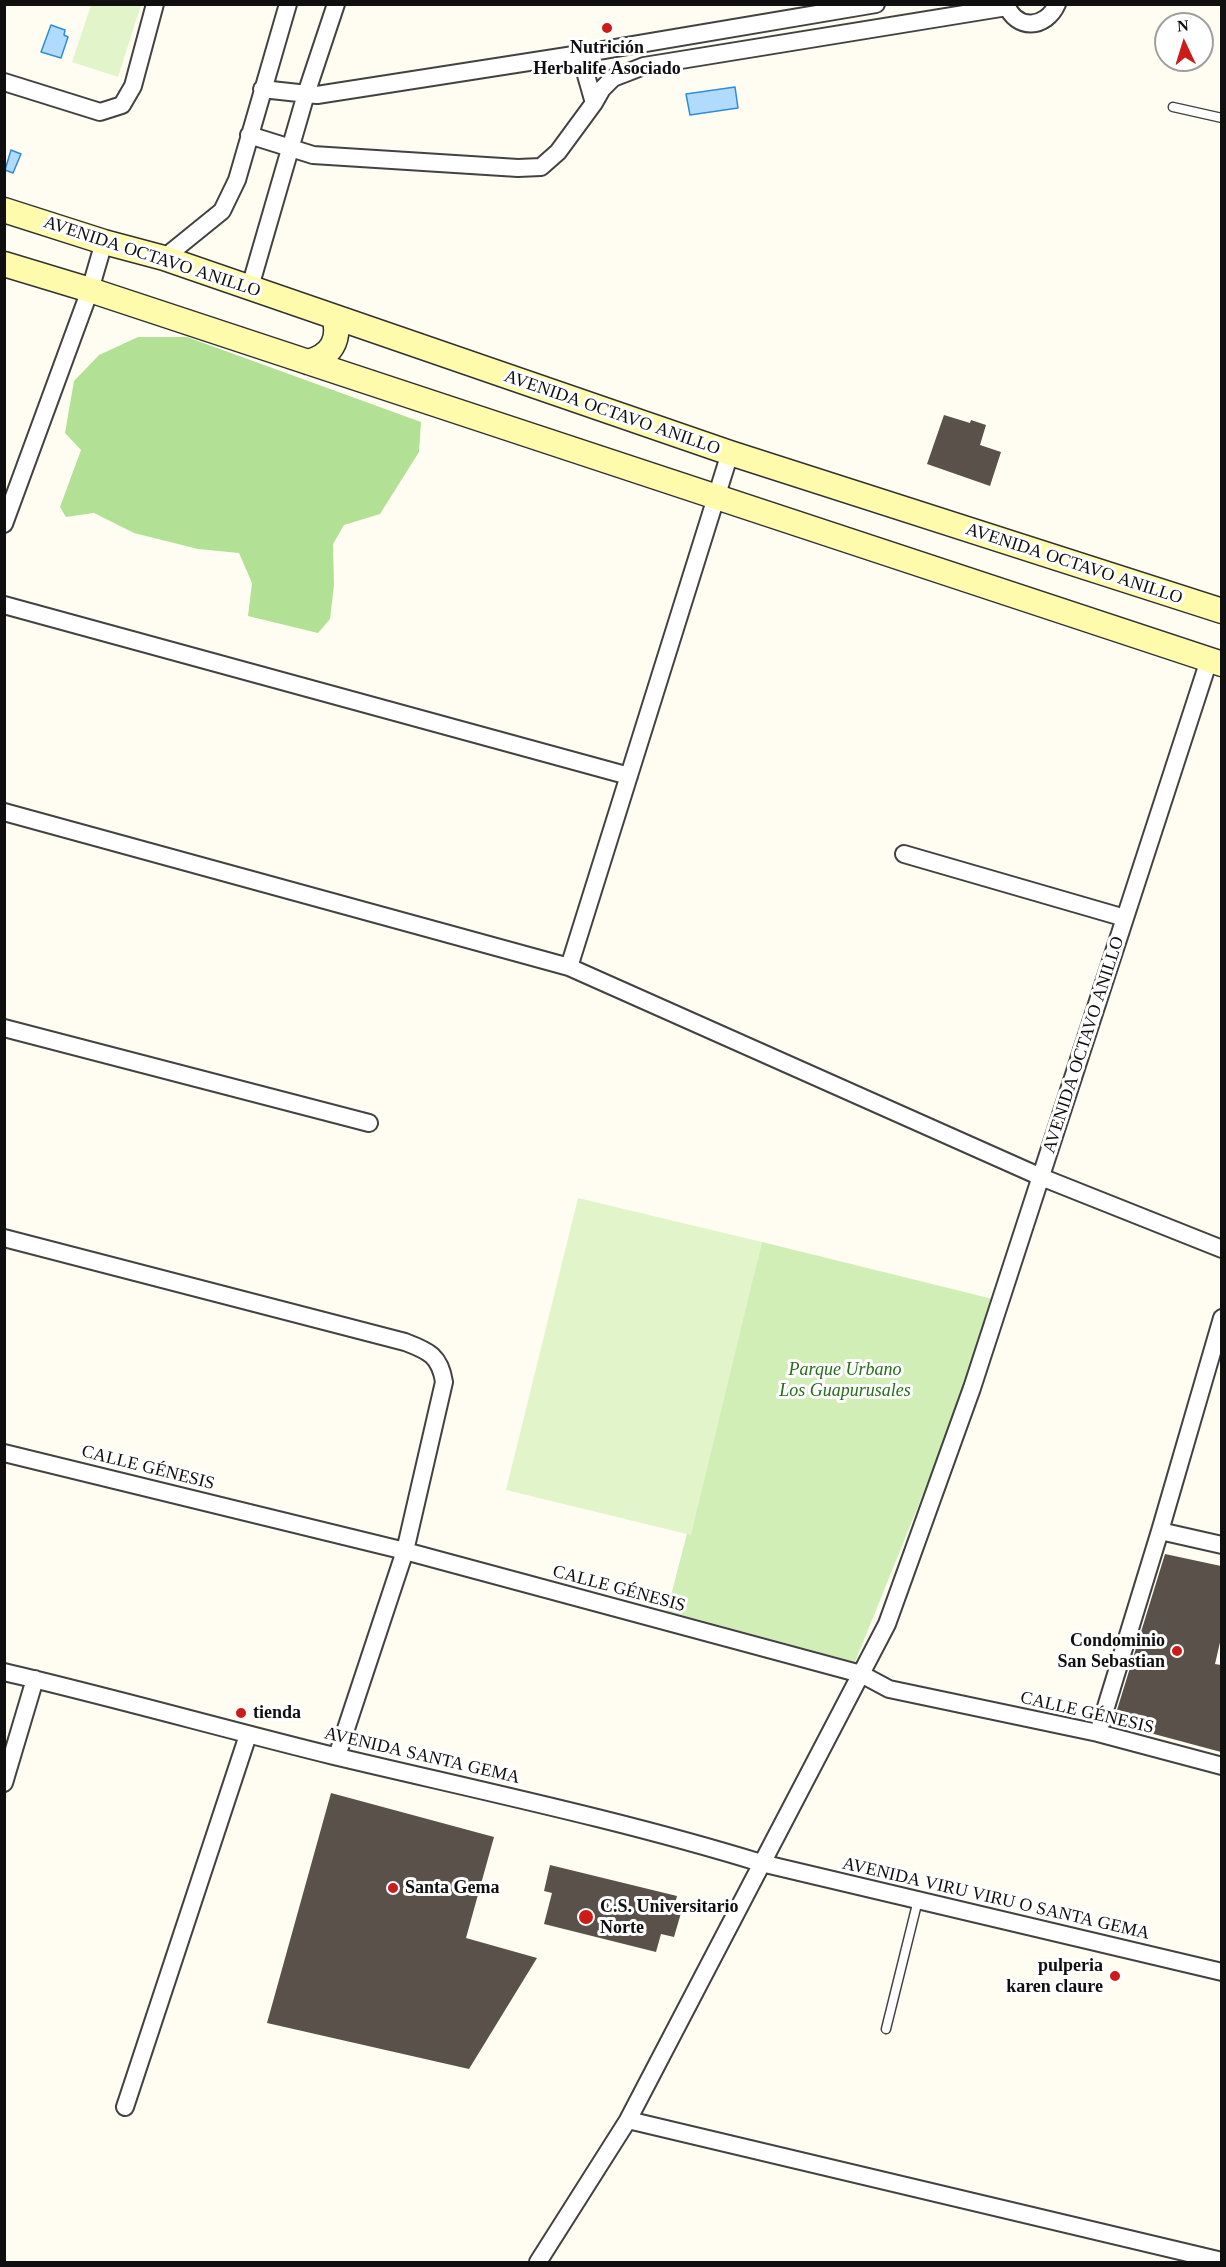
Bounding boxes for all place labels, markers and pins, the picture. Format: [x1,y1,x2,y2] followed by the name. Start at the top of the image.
[600,21,614,35] marker: Nutrición Herbalife Asociado
[533,37,681,80] place label: Nutrición Herbalife Asociado
[1057,1630,1165,1672] place label: Condominio San Sebastian
[1170,1644,1184,1658] marker: Condominio San Sebastian
[253,1702,301,1724] place label: tienda
[234,1706,248,1720] marker: tienda
[405,1877,500,1899] place label: Santa Gema
[386,1881,400,1895] marker: Santa Gema
[600,1896,738,1938] place label: C.S. Universitario Norte
[577,1908,595,1926] marker: C.S. Universitario Norte
[1006,1955,1103,1998] place label: pulperia karen claure
[1108,1969,1122,1983] marker: pulperia karen claure

